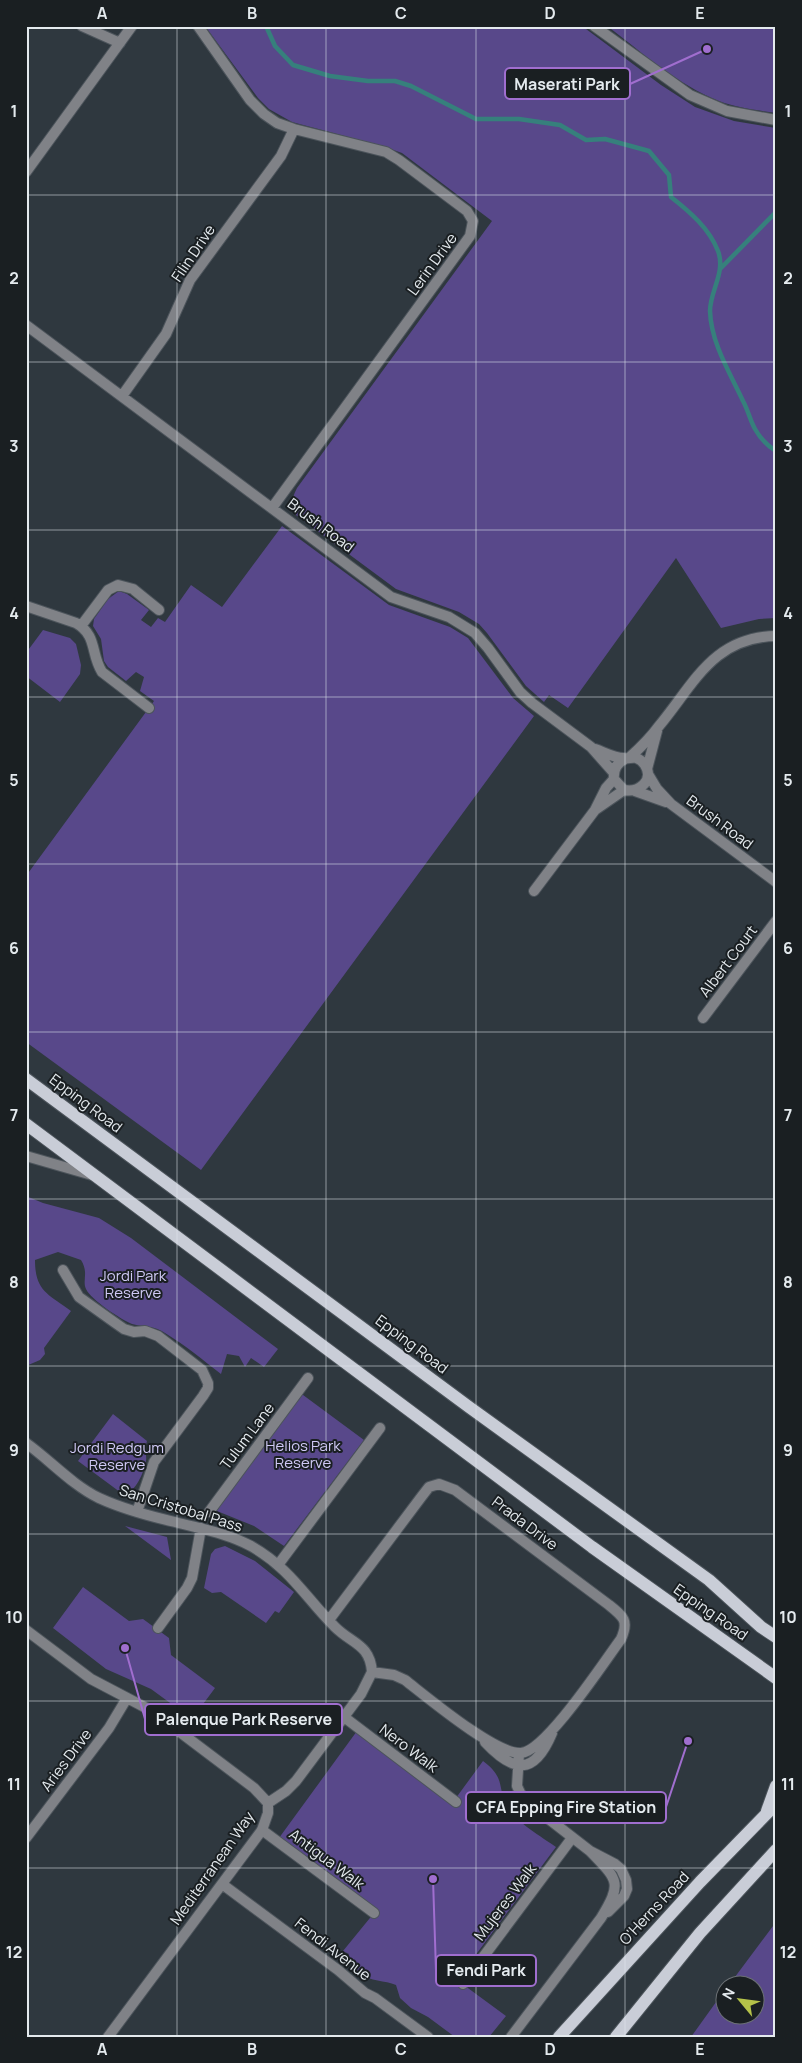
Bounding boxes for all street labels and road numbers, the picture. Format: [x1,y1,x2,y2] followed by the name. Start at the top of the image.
[166,220,220,286] street label: Filin Drive
[402,228,462,299] street label: Lerin Drive
[283,493,359,557] street label: Brush Road
[682,790,758,854] street label: Brush Road
[694,921,762,1001] street label: Albert Court
[45,1069,127,1137] street label: Epping Road
[371,1310,453,1378] street label: Epping Road
[215,1398,279,1474] street label: Tulum Lane
[117,1479,245,1537] street label: San Cristobal Pass
[488,1491,563,1555] street label: Prada Drive
[670,1579,752,1645] street label: Epping Road
[375,1719,443,1777] street label: Nero Walk
[36,1724,97,1796] street label: Aries Drive
[165,1807,259,1929] street label: Mediterranean Way
[285,1824,370,1895] street label: Antigua Walk
[469,1859,541,1945] street label: Mujeres Walk
[614,1867,694,1949] street label: O'Herns Road
[290,1913,376,1986] street label: Fendi Avenue

